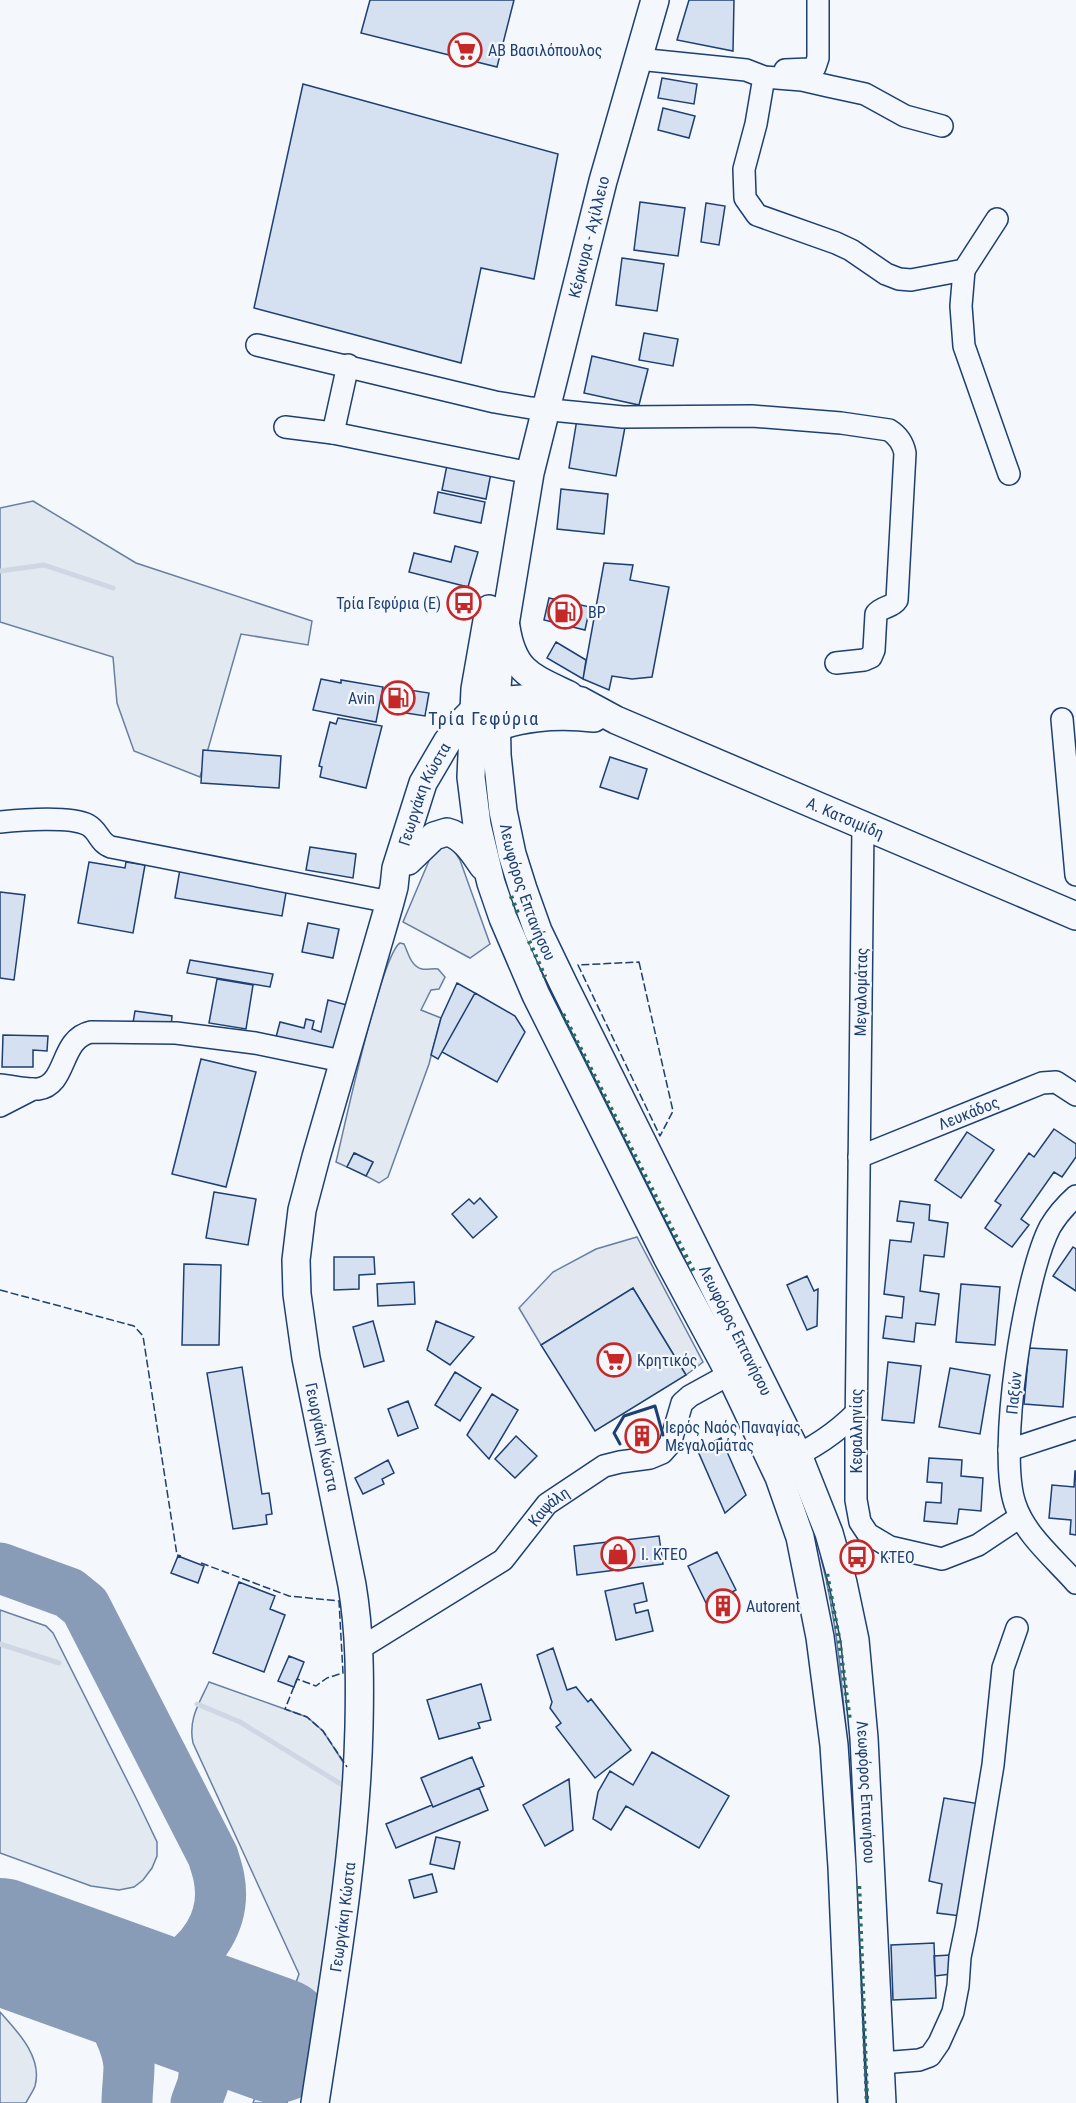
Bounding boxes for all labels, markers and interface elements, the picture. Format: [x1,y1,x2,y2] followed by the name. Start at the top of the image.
[447,32,483,68] supermarket icon: ΑΒ Βασιλόπουλος
[488,41,602,60] place label: ΑΒ Βασιλόπουλος
[565,174,613,300] street label: Κέρκυρα - Αχίλλειο
[446,585,482,621] bus stop icon: Τρία Γεφύρια (E)
[336,594,441,613] place label: Τρία Γεφύρια (E)
[547,594,583,630] fuel station icon: BP
[588,603,606,622] place label: BP
[380,680,416,716] fuel station icon: Avin
[348,689,375,708] place label: Avin
[428,708,540,729] district label: Τρία Γεφύρια
[394,739,454,848] street label: Γεωργάκη Κώστα
[804,793,887,843] street label: Α. Κατσιμίδη
[496,822,560,963] street label: Λεωφόρος Επτανήσου
[851,947,871,1037] street label: Μεγαλομάτας
[935,1092,1002,1134] street label: Λευκάδος
[695,1262,776,1398] street label: Λεωφόρος Επτανήσου
[596,1342,632,1378] supermarket icon: Κρητικός
[637,1351,697,1370] place label: Κρητικός
[1002,1370,1026,1415] street label: Παξών
[301,1381,343,1493] street label: Γεωργάκη Κώστα
[847,1389,866,1473] street label: Κεφαλληνίας
[624,1418,660,1454] building icon: Ιερός Ναός Παναγίας Μεγαλομάτας
[665,1418,801,1455] place label: Ιερός Ναός Παναγίας Μεγαλομάτας
[524,1483,573,1530] street label: Καψάλη
[600,1536,636,1572] shop icon: Ι. ΚΤΕΟ
[839,1539,875,1575] bus stop icon: ΚΤΕΟ
[641,1545,688,1564] place label: Ι. ΚΤΕΟ
[880,1548,915,1567] place label: ΚΤΕΟ
[705,1588,741,1624] building icon: Autorent
[746,1597,800,1616] place label: Autorent
[853,1720,880,1864] street label: Λεωφόρος Επτανήσου
[326,1861,359,1973] street label: Γεωργάκη Κώστα

